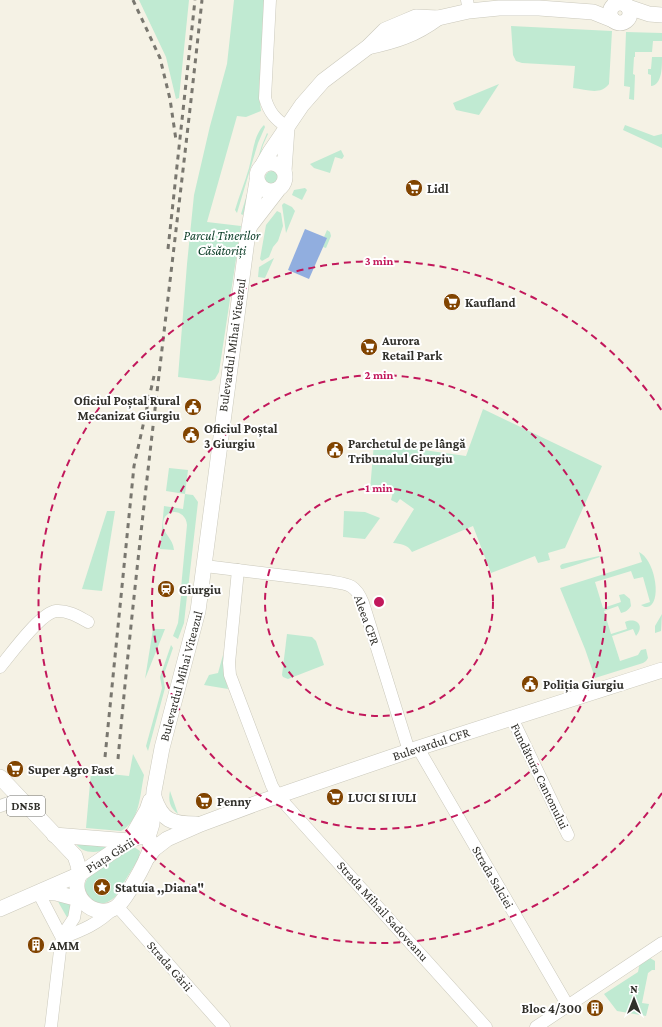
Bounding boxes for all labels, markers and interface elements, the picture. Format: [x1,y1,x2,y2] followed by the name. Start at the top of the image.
[404,178,424,198] supermarket icon: Lidl
[427,181,449,196] place label: Lidl
[184,228,261,259] park label: Parcul Tinerilor Căsătoriți
[365,254,393,268] text: 3 min
[215,277,249,413] street label: Bulevardul Mihai Viteazul
[442,292,462,312] supermarket icon: Kaufland
[465,295,516,310] place label: Kaufland
[381,333,443,363] place label: Aurora Retail Park
[359,337,379,357] supermarket icon: Aurora Retail Park
[365,368,394,382] text: 2 min
[74,393,181,423] place label: Oficiul Poștal Rural Mecanizat Giurgiu
[183,397,203,417] public building icon: Oficiul Poștal Rural Mecanizat Giurgiu
[204,421,278,451] place label: Oficiul Poștal 3 Giurgiu
[181,425,201,445] public building icon: Oficiul Poștal 3 Giurgiu
[348,436,466,466] place label: Parchetul de pe lângă Tribunalul Giurgiu
[325,440,345,460] public building icon: Parchetul de pe lângă Tribunalul Giurgiu
[365,481,393,495] text: 1 min
[156,579,176,599] station icon: Giurgiu
[179,582,222,597] place label: Giurgiu
[351,593,383,648] street label: Aleea CFR
[372,595,386,609] centre of rings
[156,609,206,743] street label: Bulevardul Mihai Viteazul
[520,674,540,694] public building icon: Poliția Giurgiu
[543,677,624,693] place label: Poliția Giurgiu
[508,721,572,832] street label: Fundătura Cantonului
[391,724,472,764] street label: Bulevardul CFR
[5,759,25,779] supermarket icon: Super Agro Fast
[28,762,114,777] place label: Super Agro Fast
[325,787,345,807] supermarket icon: LUCI SI IULI
[348,790,416,805] place label: LUCI SI IULI
[194,791,214,811] supermarket icon: Penny
[217,794,252,809] place label: Penny
[7,796,45,816] road number: DN5B
[83,834,138,877] street label: Piața Gării
[469,843,517,911] street label: Strada Salciei
[334,858,432,964] street label: Strada Mihail Sadoveanu
[92,877,112,897] place icon: Statuia ,,Diana"
[115,880,204,896] place label: Statuia ,,Diana"
[26,935,46,955] building icon: AMM
[48,938,79,953] place label: AMM
[144,938,196,995] street label: Strada Gării
[614,979,654,1019] north arrow
[630,983,638,995] text: N
[585,998,605,1018] building icon: Bloc 4/300
[522,1001,582,1016] place label: Bloc 4/300

